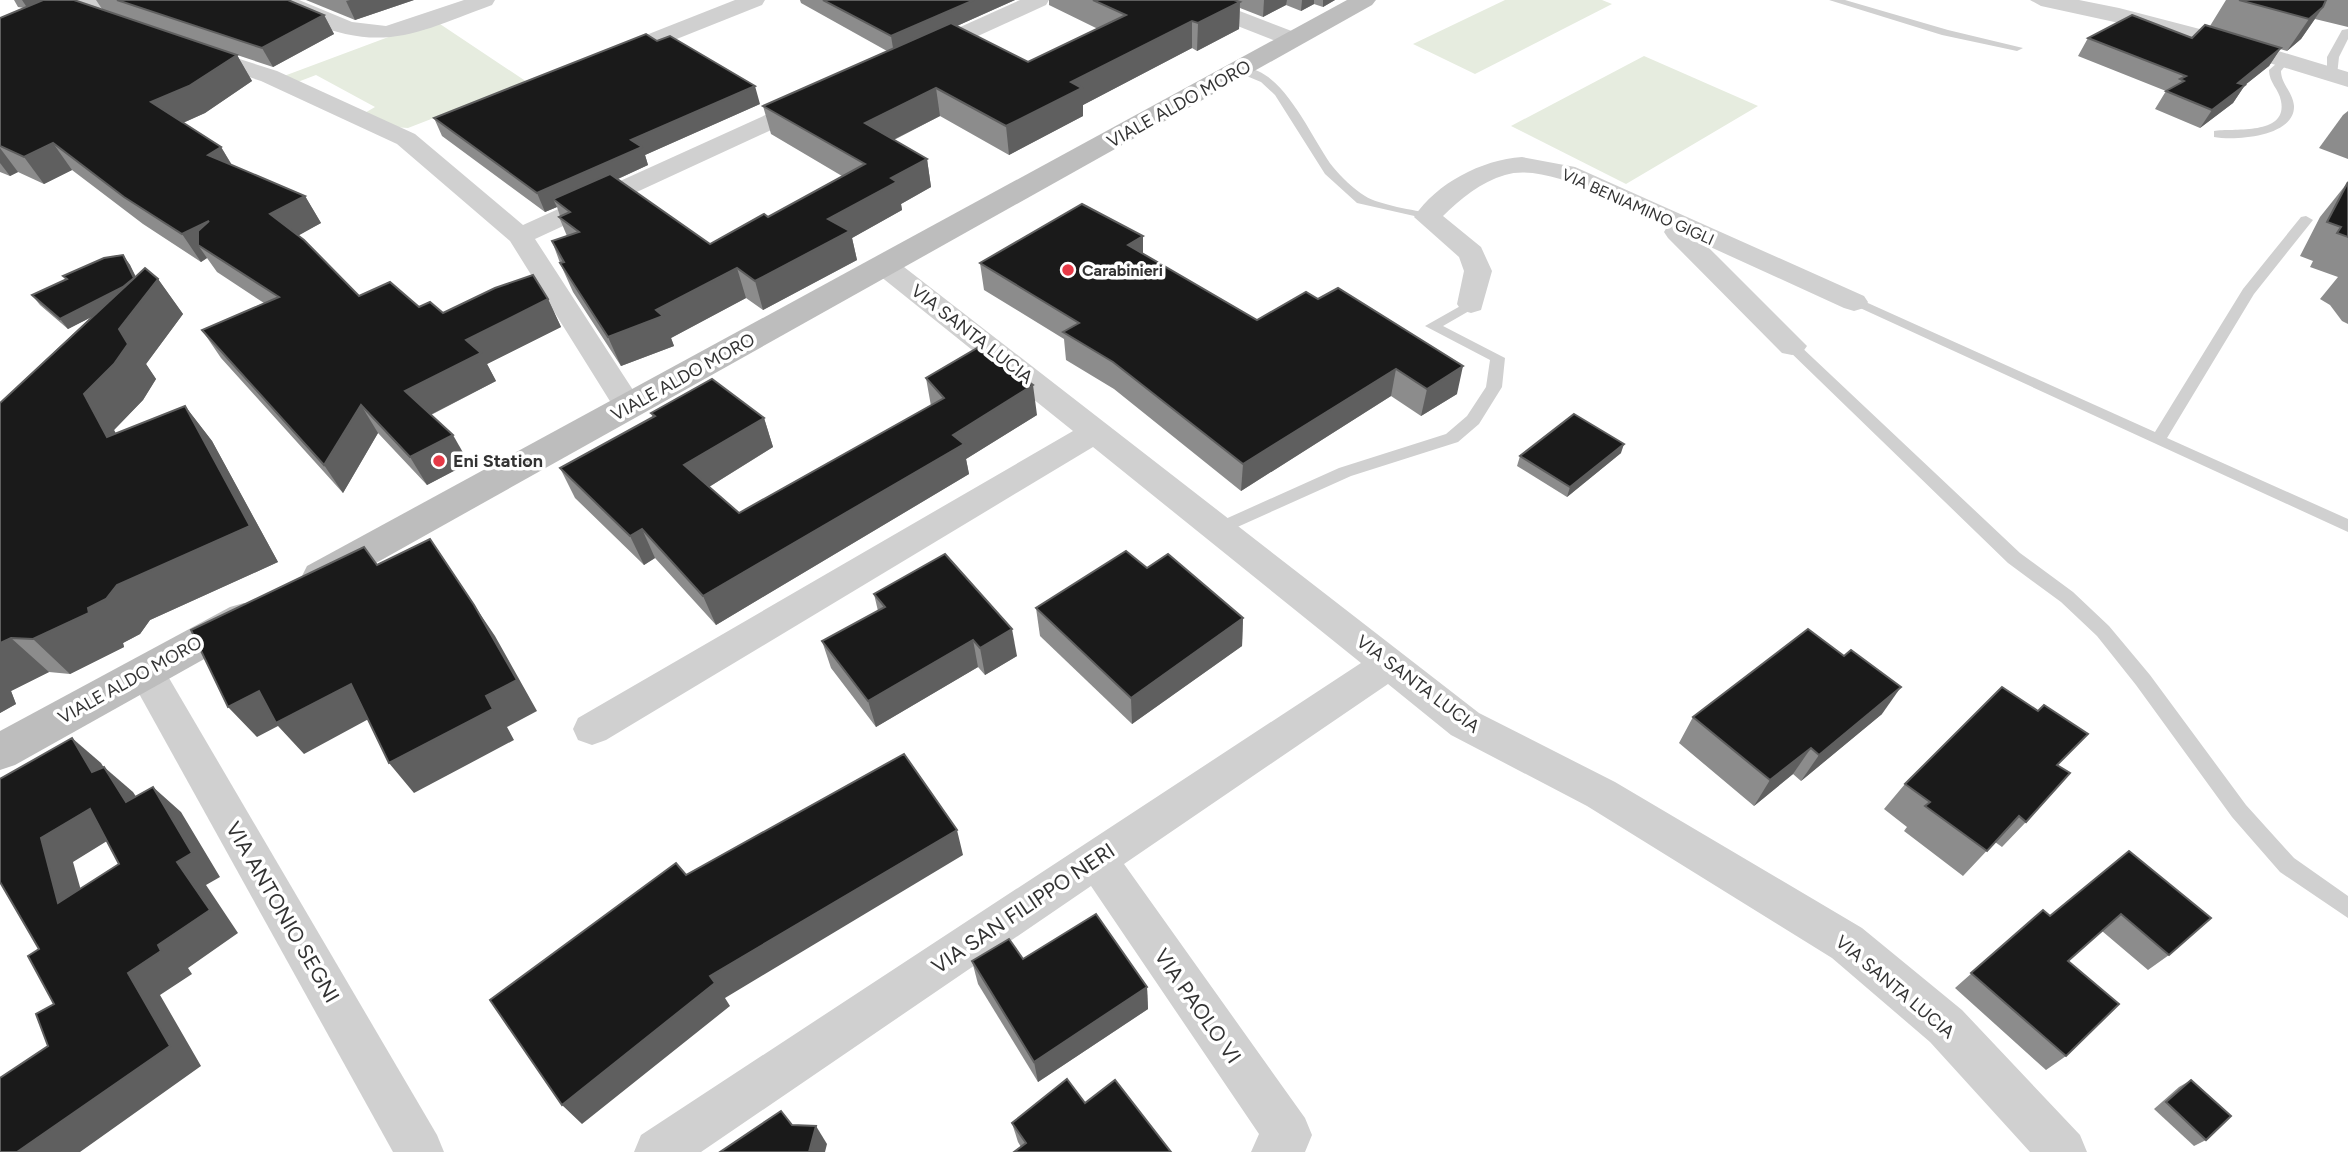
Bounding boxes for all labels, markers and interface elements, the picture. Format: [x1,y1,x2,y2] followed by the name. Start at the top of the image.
[1103,55,1255,153] street label: VIALE ALDO MORO
[1559,165,1717,249] street label: VIA BENIAMINO GIGLI
[1082,261,1163,280] place label: Carabinieri
[1060,262,1076,278] marker: Carabinieri
[907,280,1037,388] street label: VIA SANTA LUCIA
[607,328,759,426] street label: VIALE ALDO MORO
[453,450,543,472] place label: Eni Station
[431,453,447,469] marker: Eni Station
[1352,630,1484,738] street label: VIA SANTA LUCIA
[54,631,206,729] street label: VIALE ALDO MORO
[221,817,345,1007] street label: VIA ANTONIO SEGNI
[927,837,1119,979] street label: VIA SAN FILIPPO NERI
[1831,931,1959,1043] street label: VIA SANTA LUCIA
[1149,944,1247,1068] street label: VIA PAOLO VI

